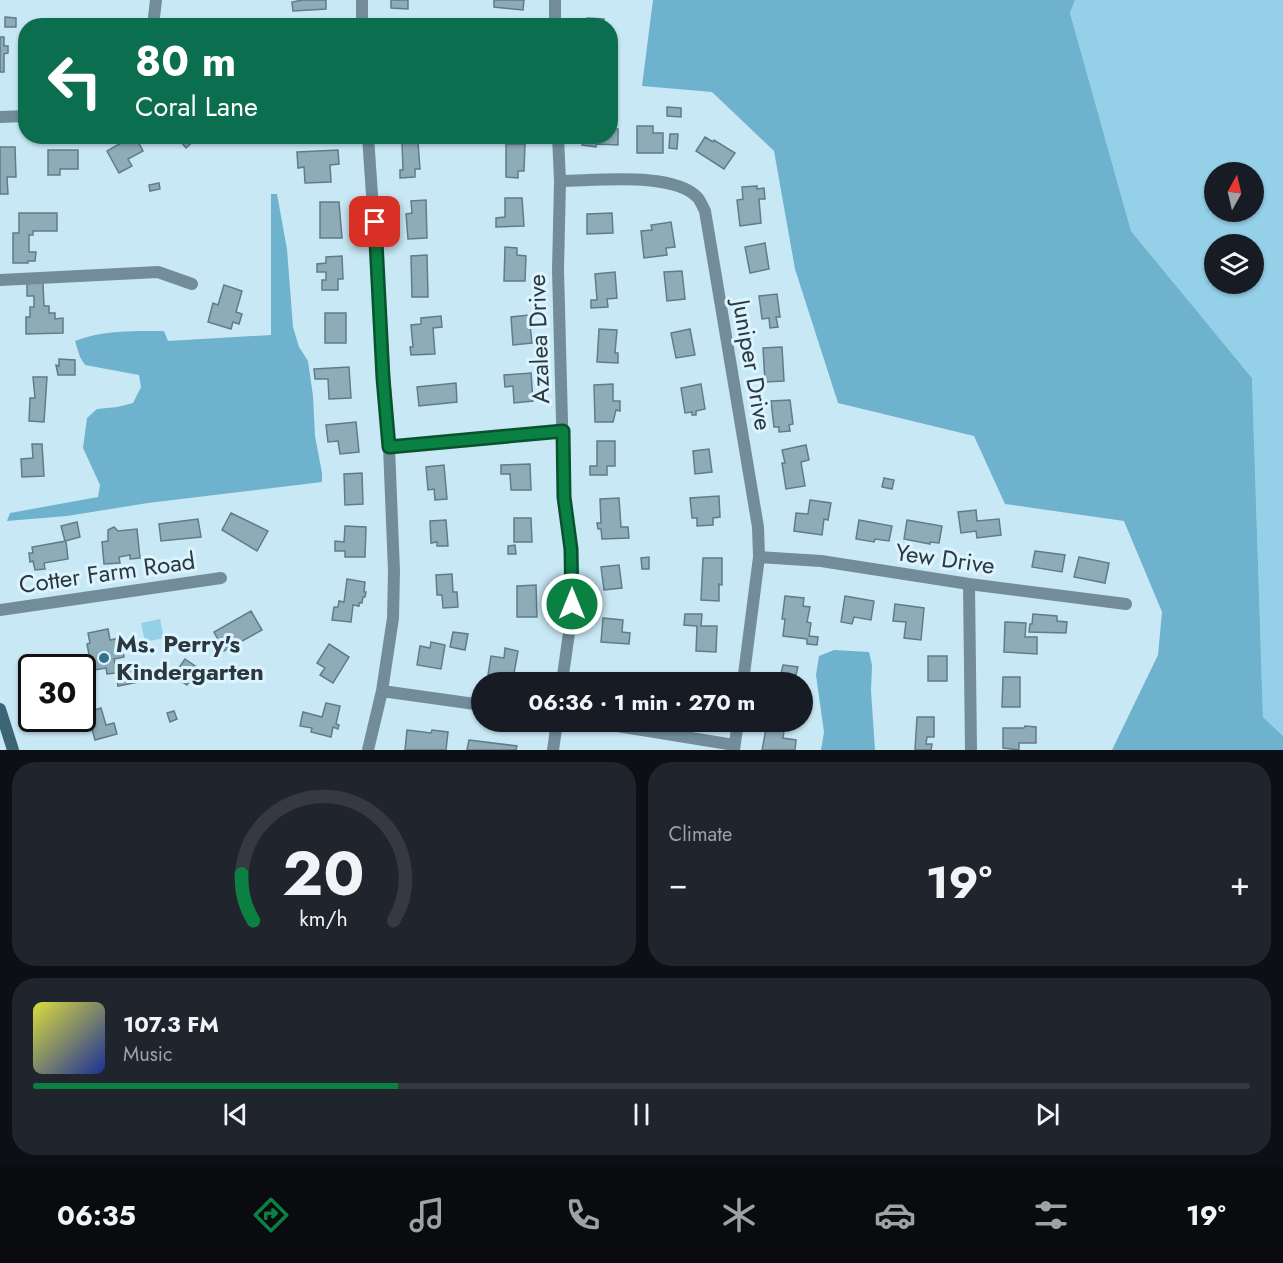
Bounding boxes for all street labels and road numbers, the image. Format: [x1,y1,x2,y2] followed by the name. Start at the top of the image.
[519,274,558,404] street label: Azalea Drive
[723,294,781,433] street label: Juniper Drive
[893,534,997,583] street label: Yew Drive
[17,543,197,602] street label: Cotter Farm Road

